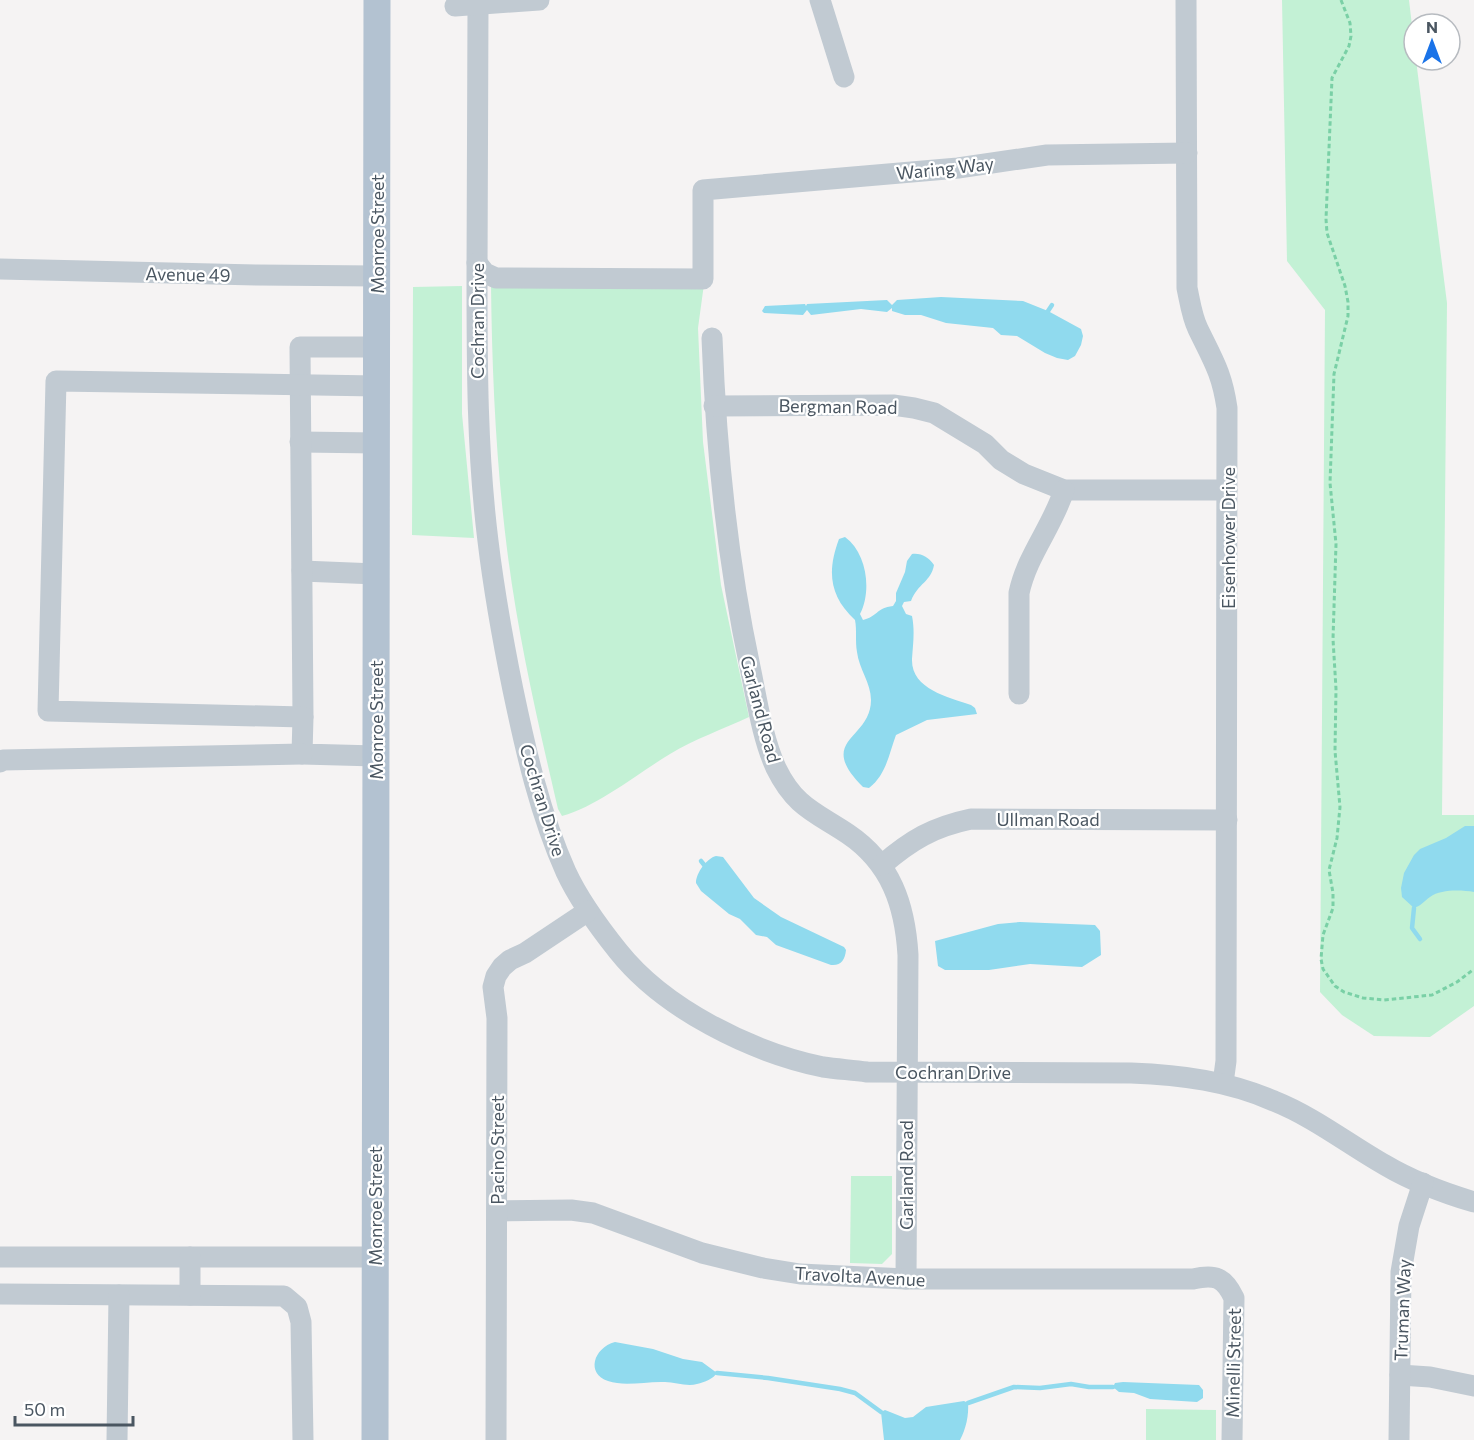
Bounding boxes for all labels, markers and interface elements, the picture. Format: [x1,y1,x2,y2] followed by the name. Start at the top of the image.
[1402,12,1462,72] north arrow
[1426,17,1438,36] text: N
[895,152,995,184] street label: Waring Way
[366,174,388,294] street label: Monroe Street
[145,262,231,286] street label: Avenue 49
[466,263,488,379] street label: Cochran Drive
[778,394,898,418] street label: Bergman Road
[1217,467,1239,609] street label: Eisenhower Drive
[736,653,786,765] street label: Garland Road
[365,660,387,780] street label: Monroe Street
[516,741,570,859] street label: Cochran Drive
[996,808,1100,830] street label: Ullman Road
[895,1061,1011,1083] street label: Cochran Drive
[486,1095,508,1205] street label: Pacino Street
[895,1120,917,1230] street label: Garland Road
[364,1146,386,1266] street label: Monroe Street
[1389,1259,1415,1361] street label: Truman Way
[794,1262,926,1290] street label: Travolta Avenue
[1221,1308,1245,1418] street label: Minelli Street
[15,1389,134,1427] scale bar
[24,1398,65,1420] text: 50 m

